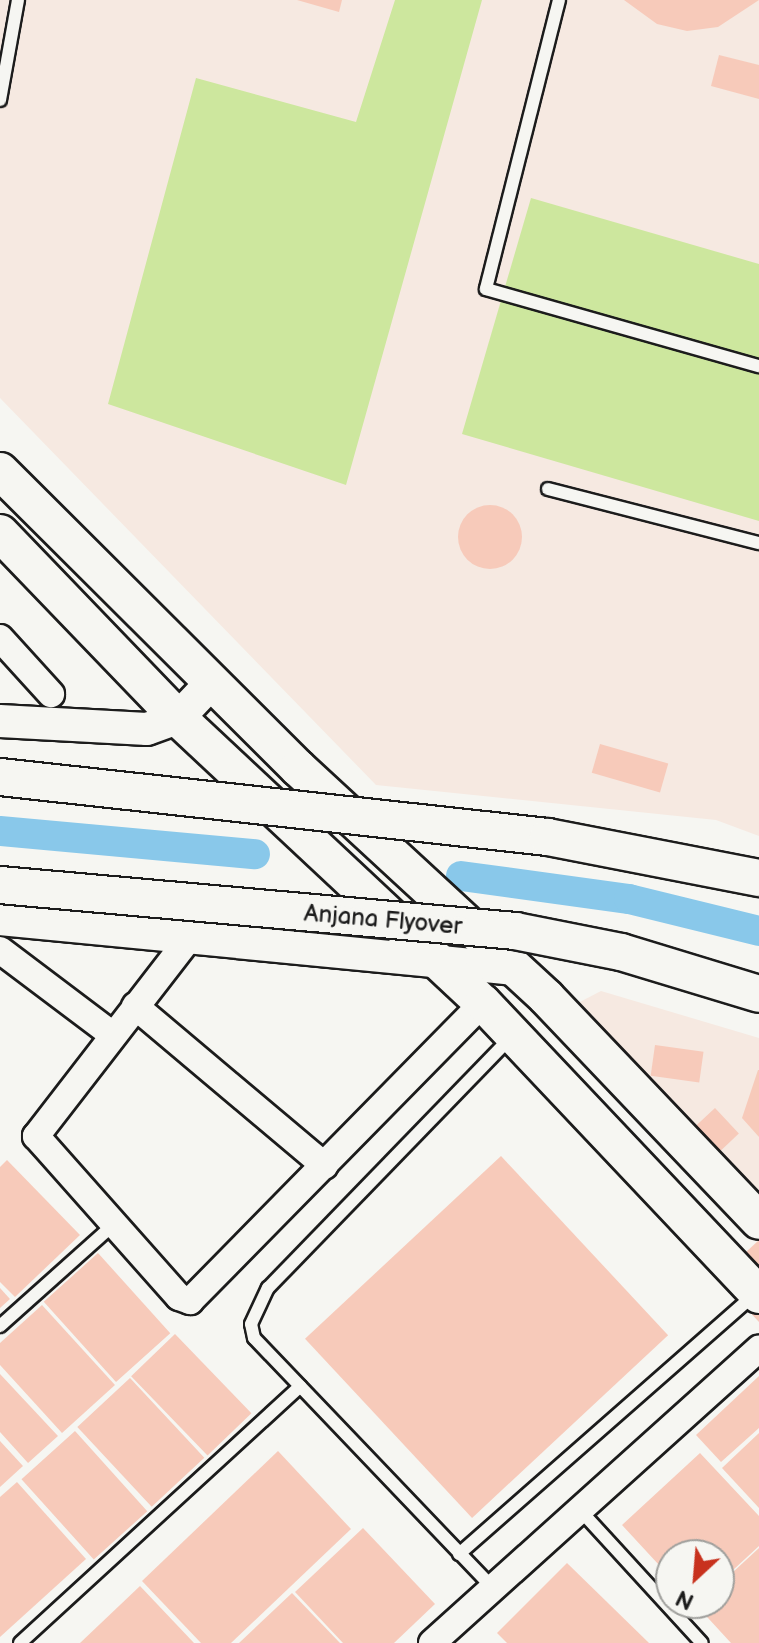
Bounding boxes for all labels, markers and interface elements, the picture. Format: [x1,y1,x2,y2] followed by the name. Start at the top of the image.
[303,899,463,941] street label: Anjana Flyover
[655,1539,735,1619] north arrow
[672,1583,698,1615] text: N

